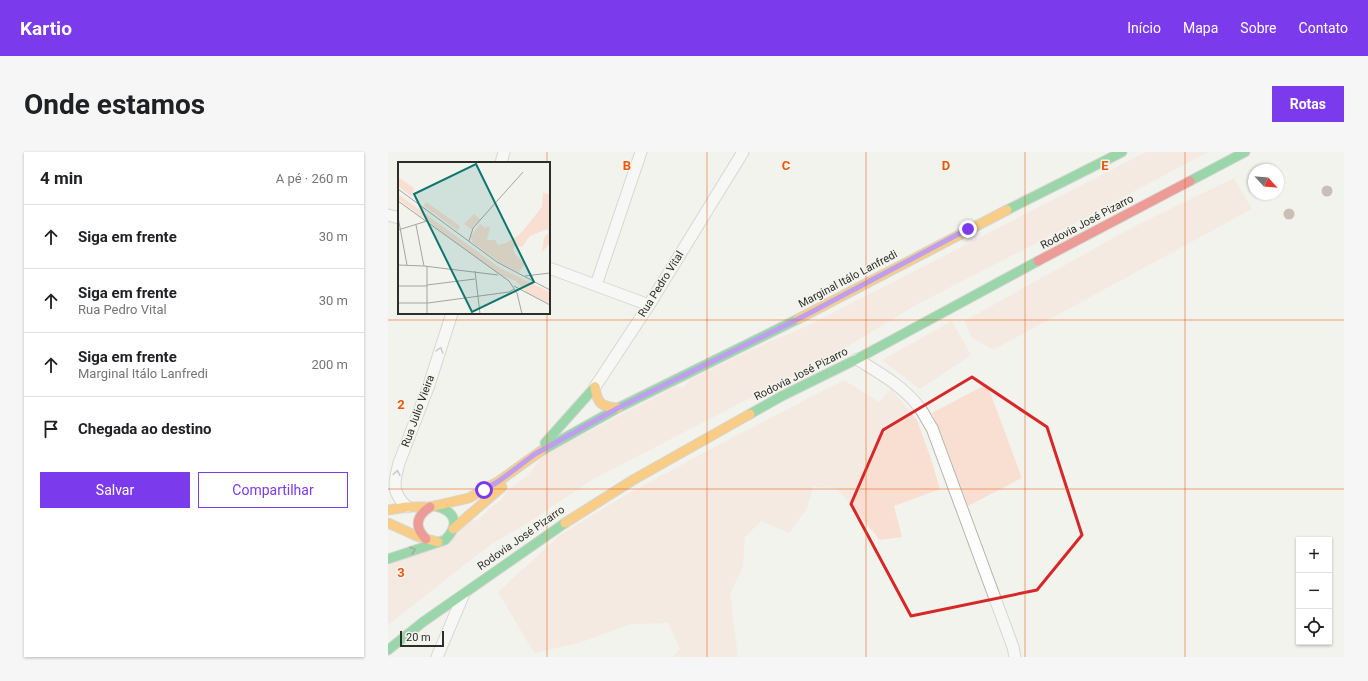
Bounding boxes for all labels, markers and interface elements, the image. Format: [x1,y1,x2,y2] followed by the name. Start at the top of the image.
[20,17,72,40] text: Kartio
[1127,20,1161,36] text: Início
[1183,20,1218,36] text: Mapa
[1240,20,1277,36] text: Sobre
[1299,20,1348,36] text: Contato
[1272,86,1344,122] button: Rotas
[24,88,205,121] text: Onde estamos
[623,158,631,173] text: B
[782,158,791,173] text: C
[942,158,950,173] text: D
[1101,158,1109,173] text: E
[398,162,550,314] inset map
[1248,164,1284,200] north arrow
[40,168,83,188] text: 4 min
[276,171,348,186] text: A pé · 260 m
[1038,192,1136,252] street label: Rodovia José Pizarro
[959,220,977,238] route end
[40,226,62,248] icon: ahead
[78,228,177,246] text: Siga em frente
[319,229,348,244] text: 30 m
[796,247,900,311] street label: Marginal Itálo Lanfredi
[636,249,686,319] street label: Rua Pedro Vital
[78,284,177,302] text: Siga em frente
[40,290,62,312] icon: ahead
[319,293,348,308] text: 30 m
[78,302,167,317] text: Rua Pedro Vital
[752,345,850,403] street label: Rodovia José Pizarro
[435,347,444,354] one-way arrow
[78,348,177,366] text: Siga em frente
[40,354,62,376] icon: ahead
[311,357,348,372] text: 200 m
[78,366,208,381] text: Marginal Itálo Lanfredi
[399,373,437,449] street label: Rua Julio Vieira
[397,397,405,412] text: 2
[40,418,62,440] icon: arrive
[78,420,212,438] text: Chegada ao destino
[392,470,401,476] one-way arrow
[40,472,190,508] button: Salvar
[198,472,348,508] button: Compartilhar
[475,481,493,499] route start
[475,503,567,573] street label: Rodovia José Pizarro
[1296,537,1332,645] map controls
[1296,537,1332,573] button: +
[410,547,417,555] one-way arrow
[397,565,405,580] text: 3
[1296,573,1332,609] button: −
[1296,609,1332,645] button: locate
[400,629,444,648] scale bar
[406,631,431,644] text: 20 m

